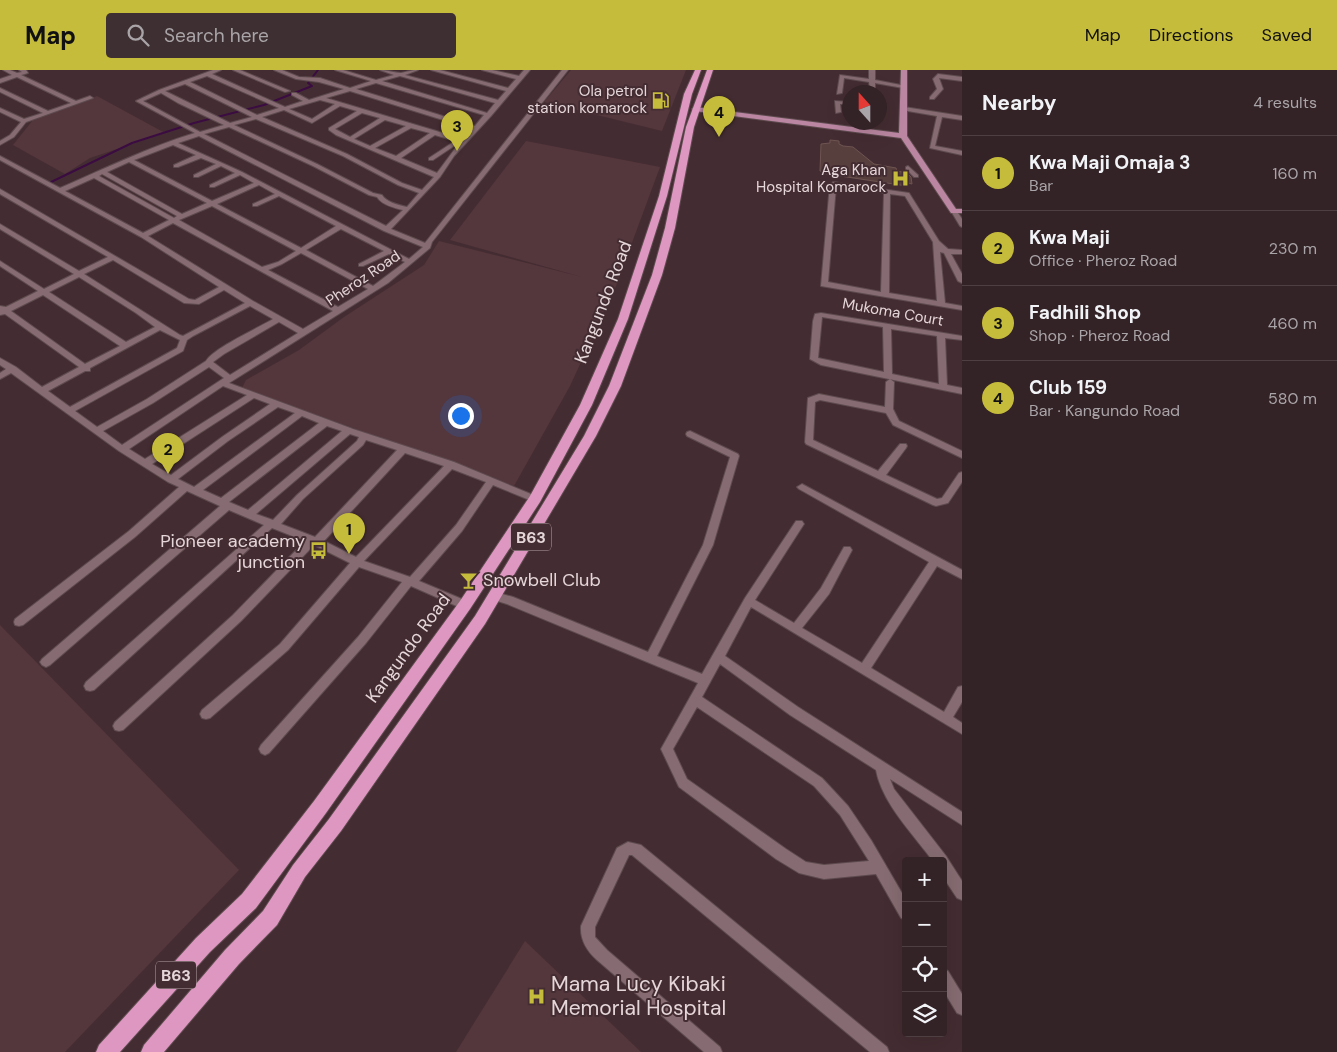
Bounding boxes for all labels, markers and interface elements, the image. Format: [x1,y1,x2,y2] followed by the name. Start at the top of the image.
[106,13,456,58] search box
[25,20,76,51] text: Map
[124,21,152,49] icon: search
[164,23,269,48] text: Search here
[1085,23,1121,47] text: Map
[1149,23,1234,47] text: Directions
[1262,23,1312,47] text: Saved
[527,81,647,118] place label: Ola petrol station komarock
[842,85,887,130] north arrow
[982,89,1056,117] text: Nearby
[651,90,671,110] fuel station icon: Ola petrol station komarock
[1253,92,1317,113] text: 4 results
[703,96,735,137] pin: 4
[441,110,473,151] pin: 3
[1029,150,1191,175] text: Kwa Maji Omaja 3
[756,160,886,197] place label: Aga Khan Hospital Komarock
[995,163,1001,184] text: 1
[1273,163,1317,184] text: 160 m
[890,169,910,189] hospital icon: Aga Khan Hospital Komarock
[1029,175,1053,196] text: Bar
[1029,225,1110,250] text: Kwa Maji
[569,237,637,367] street label: Kangundo Road
[993,238,1003,259] text: 2
[1269,238,1317,259] text: 230 m
[322,246,404,310] street label: Pheroz Road
[1029,250,1177,271] text: Office · Pheroz Road
[841,293,945,331] street label: Mukoma Court
[1029,300,1141,325] text: Fadhili Shop
[993,313,1003,334] text: 3
[1268,313,1317,334] text: 460 m
[1029,325,1170,346] text: Shop · Pheroz Road
[1029,375,1107,400] text: Club 159
[993,388,1003,409] text: 4
[1268,388,1317,409] text: 580 m
[1029,400,1180,421] text: Bar · Kangundo Road
[448,403,474,429] your location
[152,433,184,474] pin: 2
[333,513,365,554] pin: 1
[511,524,551,551] road number: B63
[160,529,305,574] place label: Pioneer academy junction
[309,541,329,561] bus stop icon: Pioneer academy junction
[483,568,601,592] place label: Snowbell Club
[459,570,479,590] bar icon: Snowbell Club
[360,589,456,707] street label: Kangundo Road
[902,857,947,1037] map controls
[902,857,947,902] button: +
[902,902,947,947] button: −
[902,947,947,992] button: locate
[156,962,196,988] road number: B63
[551,970,726,1022] place label: Mama Lucy Kibaki Memorial Hospital
[527,986,547,1006] hospital icon: Mama Lucy Kibaki Memorial Hospital
[902,992,947,1037] button: layers

